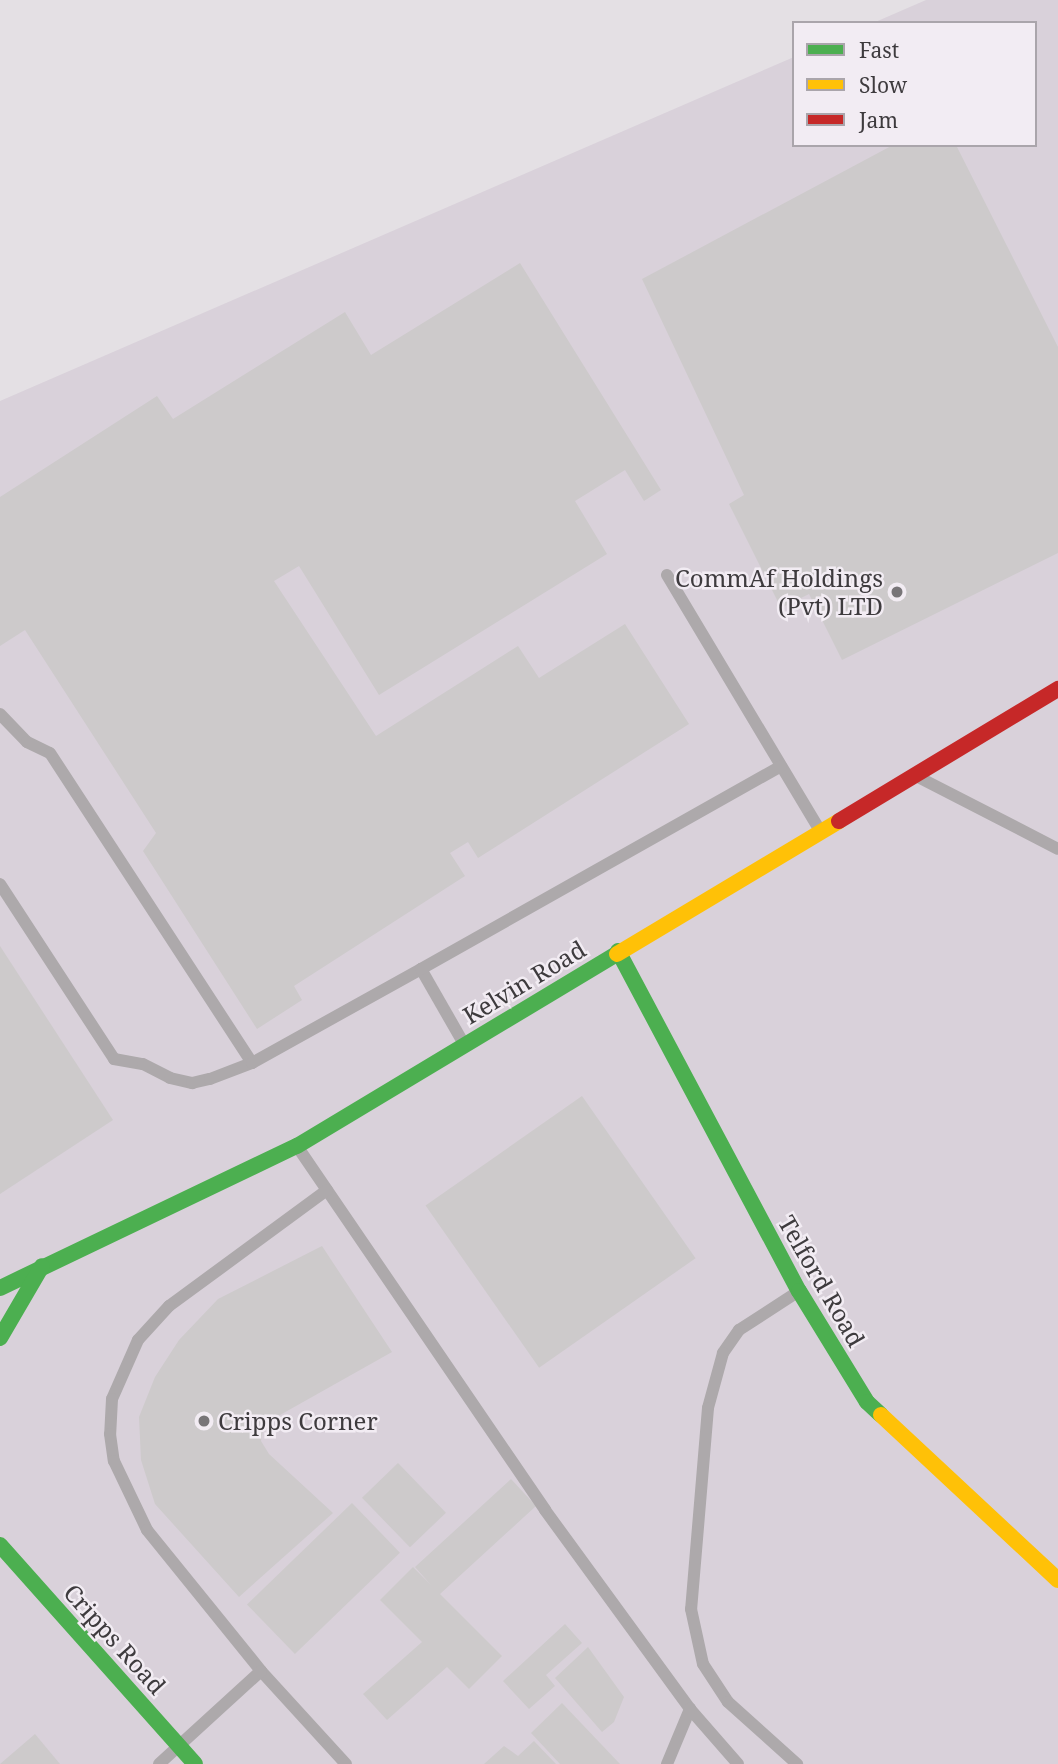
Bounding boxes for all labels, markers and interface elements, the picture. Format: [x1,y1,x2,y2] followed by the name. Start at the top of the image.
[792,21,1037,147] legend
[859,36,899,64] text: Fast
[859,71,907,99] text: Slow
[859,106,898,134] text: Jam
[675,564,883,620] place label: CommAf Holdings (Pvt) LTD
[889,584,905,600] marker: CommAf Holdings (Pvt) LTD
[458,934,590,1030] street label: Kelvin Road
[773,1210,871,1352] street label: Telford Road
[218,1407,378,1435] place label: Cripps Corner
[196,1413,212,1429] marker: Cripps Corner
[58,1578,172,1700] street label: Cripps Road

